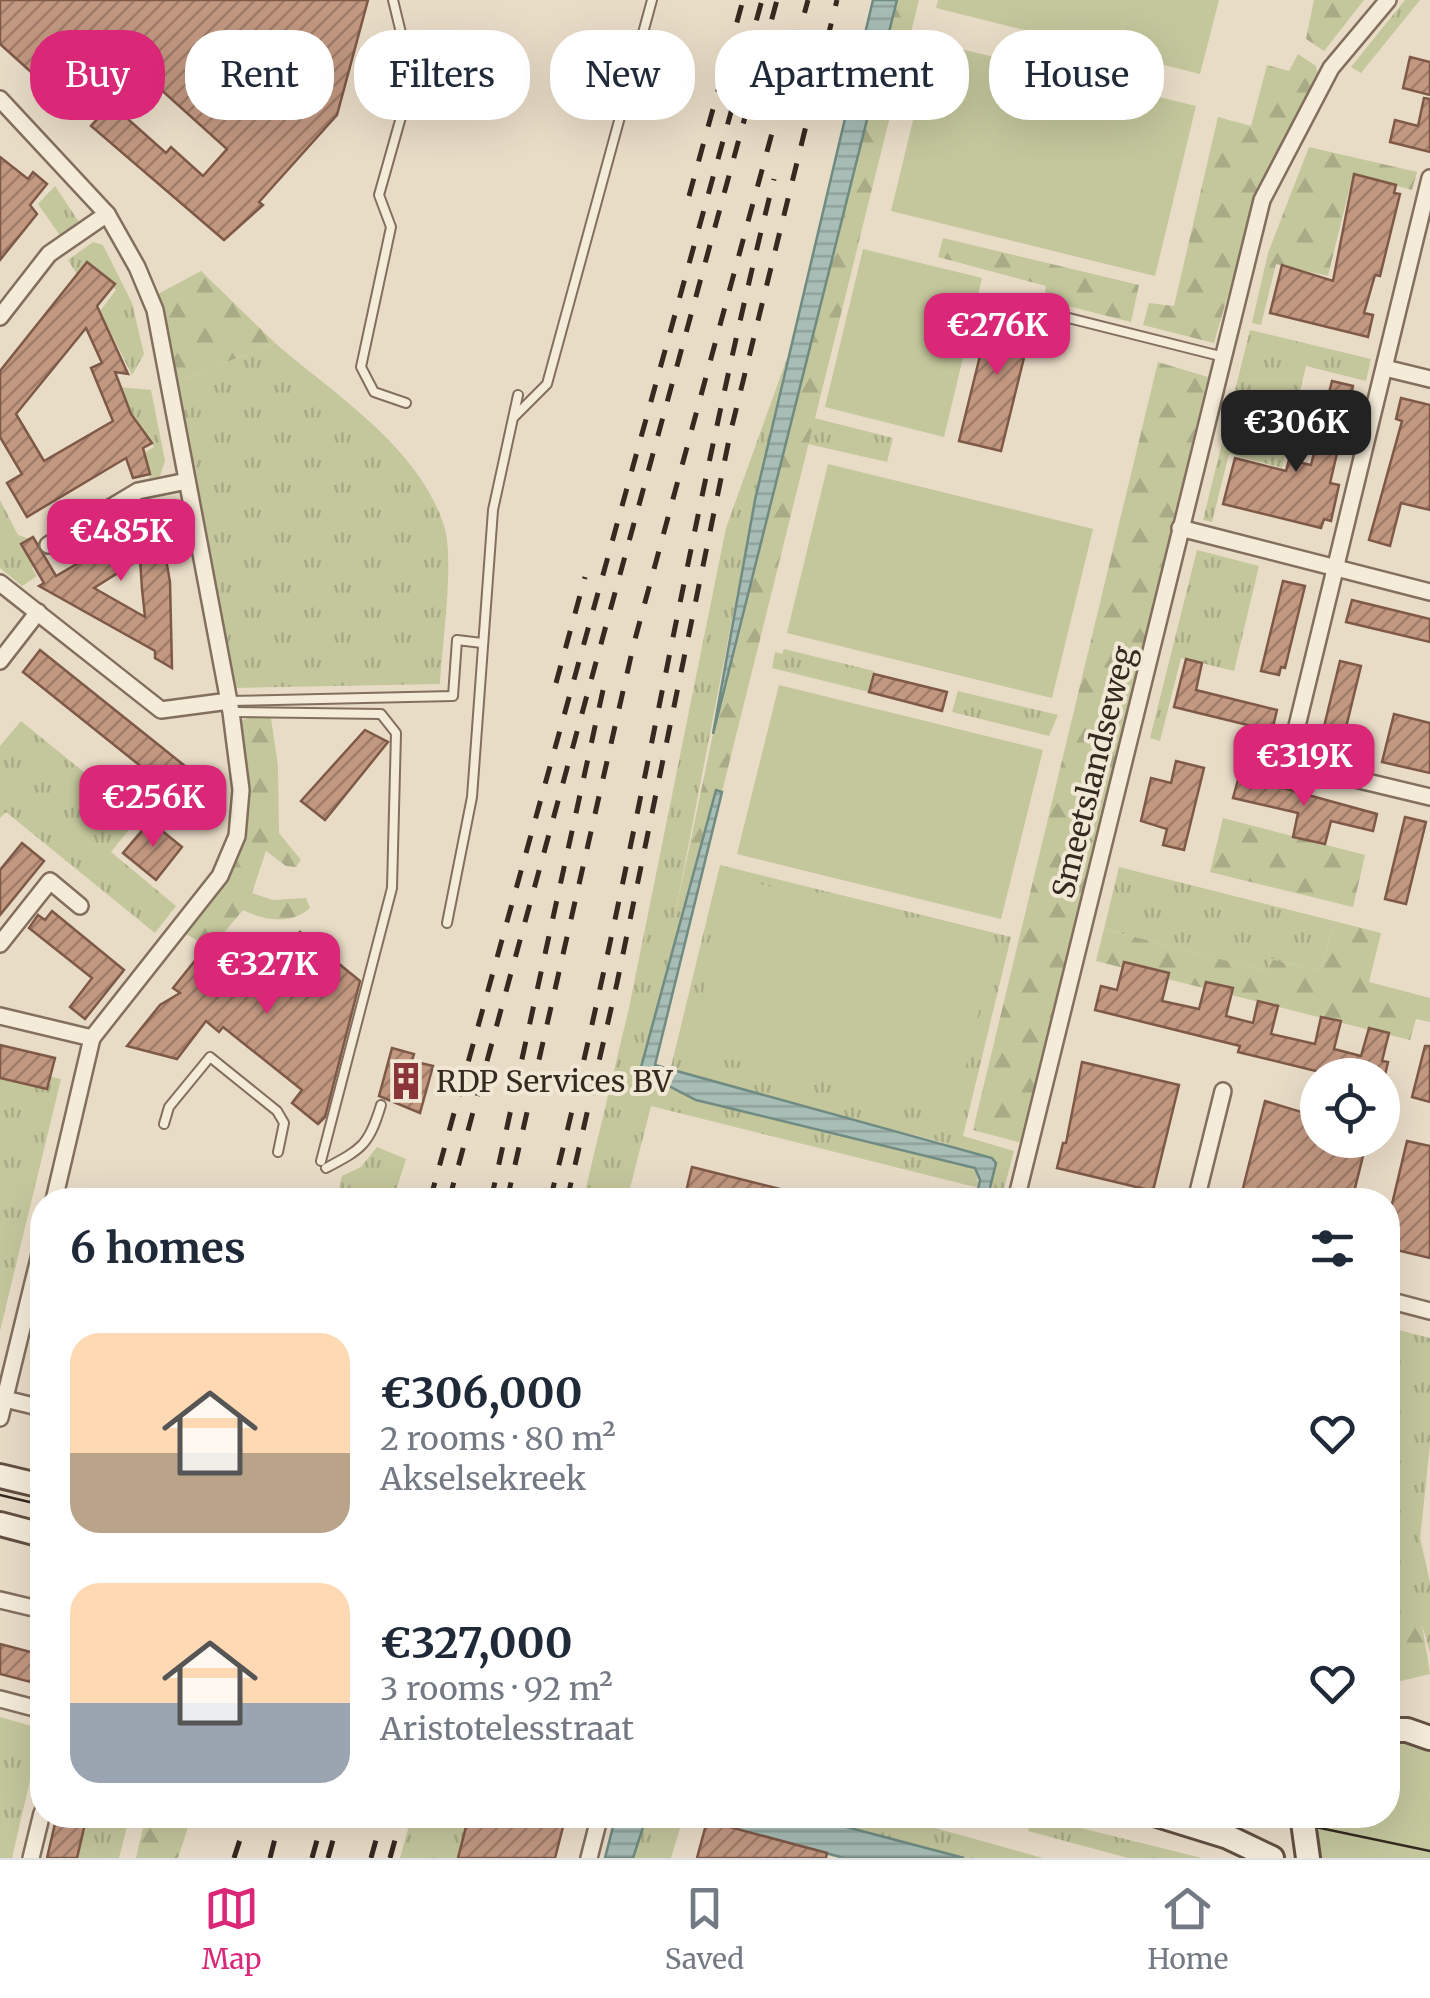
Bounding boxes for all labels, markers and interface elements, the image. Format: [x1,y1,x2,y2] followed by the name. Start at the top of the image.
[30,30,165,120] chip: Buy
[185,30,334,120] chip: Rent
[354,30,530,120] chip: Filters
[550,30,695,120] chip: New
[715,30,969,120] chip: Apartment
[989,30,1164,120] chip: House
[927,293,1067,378] pin: €276K
[946,305,1048,345] text: €276K
[1226,390,1366,475] pin: €306K
[1243,402,1349,442] text: €306K
[51,499,191,584] pin: €485K
[69,511,173,551] text: €485K
[1043,642,1143,902] street label: Smeetslandseweg
[1234,724,1374,809] pin: €319K
[1255,736,1353,776] text: €319K
[83,765,223,850] pin: €256K
[101,777,205,817] text: €256K
[197,932,337,1017] pin: €327K
[216,944,318,984] text: €327K
[1300,1058,1400,1158] map controls
[1300,1058,1400,1158] button: locate
[385,1060,427,1102] building icon: RDP Services BV
[436,1062,673,1100] place label: RDP Services BV
[1305,1221,1360,1276] icon: filters
[70,1222,246,1274] text: 6 homes
[380,1367,583,1419] text: €306,000
[150,1373,270,1493] icon: home
[1305,1406,1360,1461] icon: heart
[380,1419,616,1459] text: 2 rooms · 80 m²
[380,1459,586,1499] text: Akselsekreek
[380,1617,573,1669] text: €327,000
[150,1623,270,1743] icon: home
[1305,1656,1360,1711] icon: heart
[380,1669,613,1709] text: 3 rooms · 92 m²
[380,1709,634,1749] text: Aristotelesstraat
[202,1881,261,1977] tab: Map
[665,1881,744,1977] tab: Saved
[1148,1881,1228,1977] tab: Home

